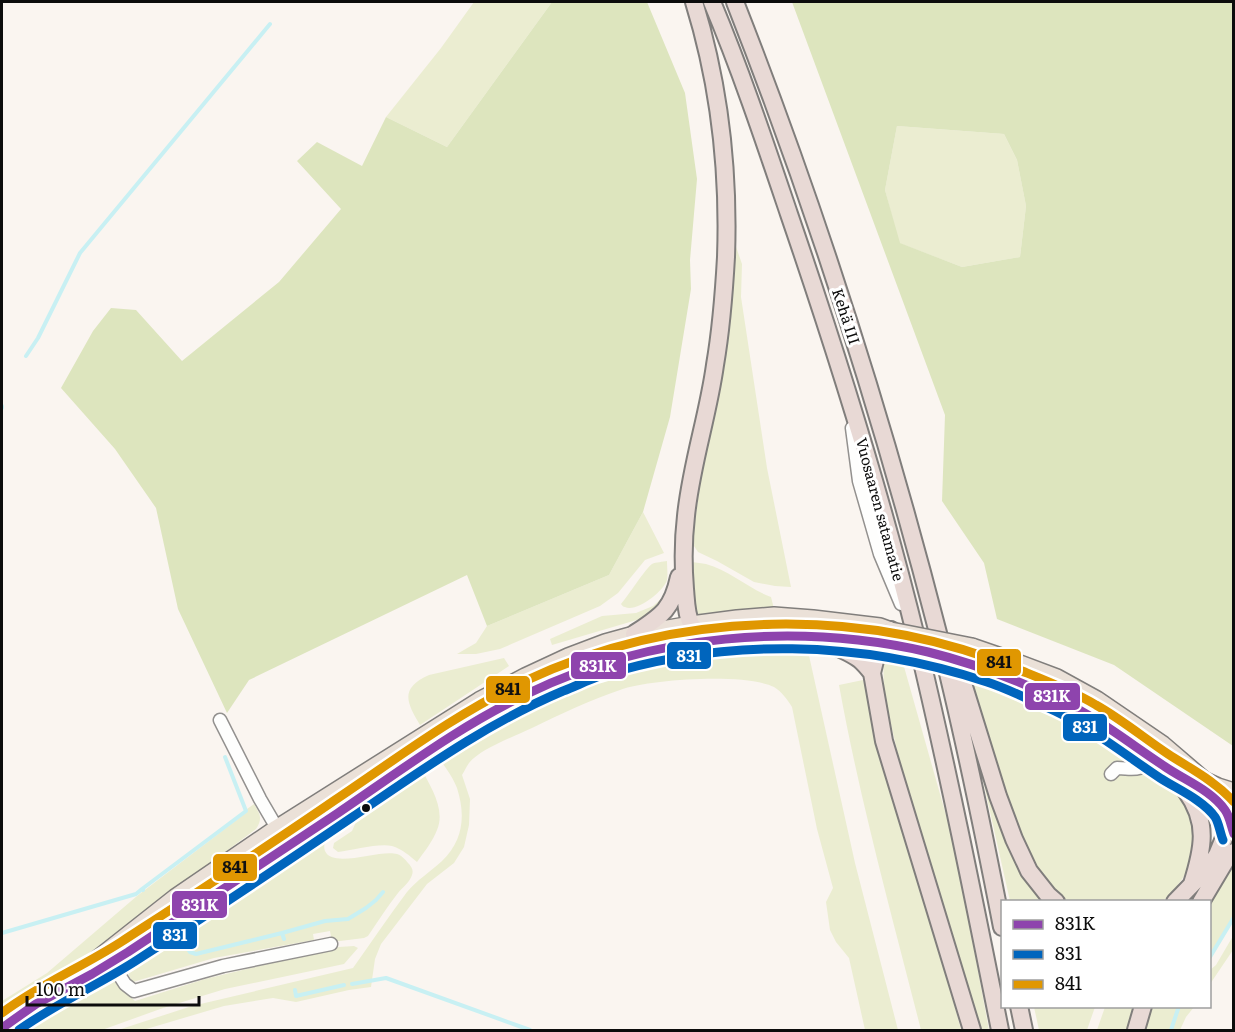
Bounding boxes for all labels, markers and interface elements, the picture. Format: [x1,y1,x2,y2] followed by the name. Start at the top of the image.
[827,285,867,347] street label: Kehä III
[851,435,911,583] street label: Vuosaaren satamatie
[666,641,712,670] line badge: 831
[677,643,702,667] text: 831
[976,648,1022,677] line badge: 841
[986,649,1012,673] text: 841
[570,651,627,680] line badge: 831K
[579,653,617,677] text: 831K
[485,675,531,704] line badge: 841
[495,676,521,700] text: 841
[1024,682,1081,711] line badge: 831K
[1033,683,1071,707] text: 831K
[1062,713,1108,742] line badge: 831
[1073,714,1098,738] text: 831
[360,802,372,814] unlabelled marker
[212,853,258,882] line badge: 841
[222,854,248,878] text: 841
[171,890,228,919] line badge: 831K
[181,892,219,916] text: 831K
[1001,900,1211,1008] legend
[1055,909,1096,936] text: 831K
[152,921,198,950] line badge: 831
[163,922,188,946] text: 831
[1055,939,1082,966] text: 831
[27,969,200,1007] scale bar
[1055,969,1082,996] text: 841
[36,975,85,1002] text: 100 m

